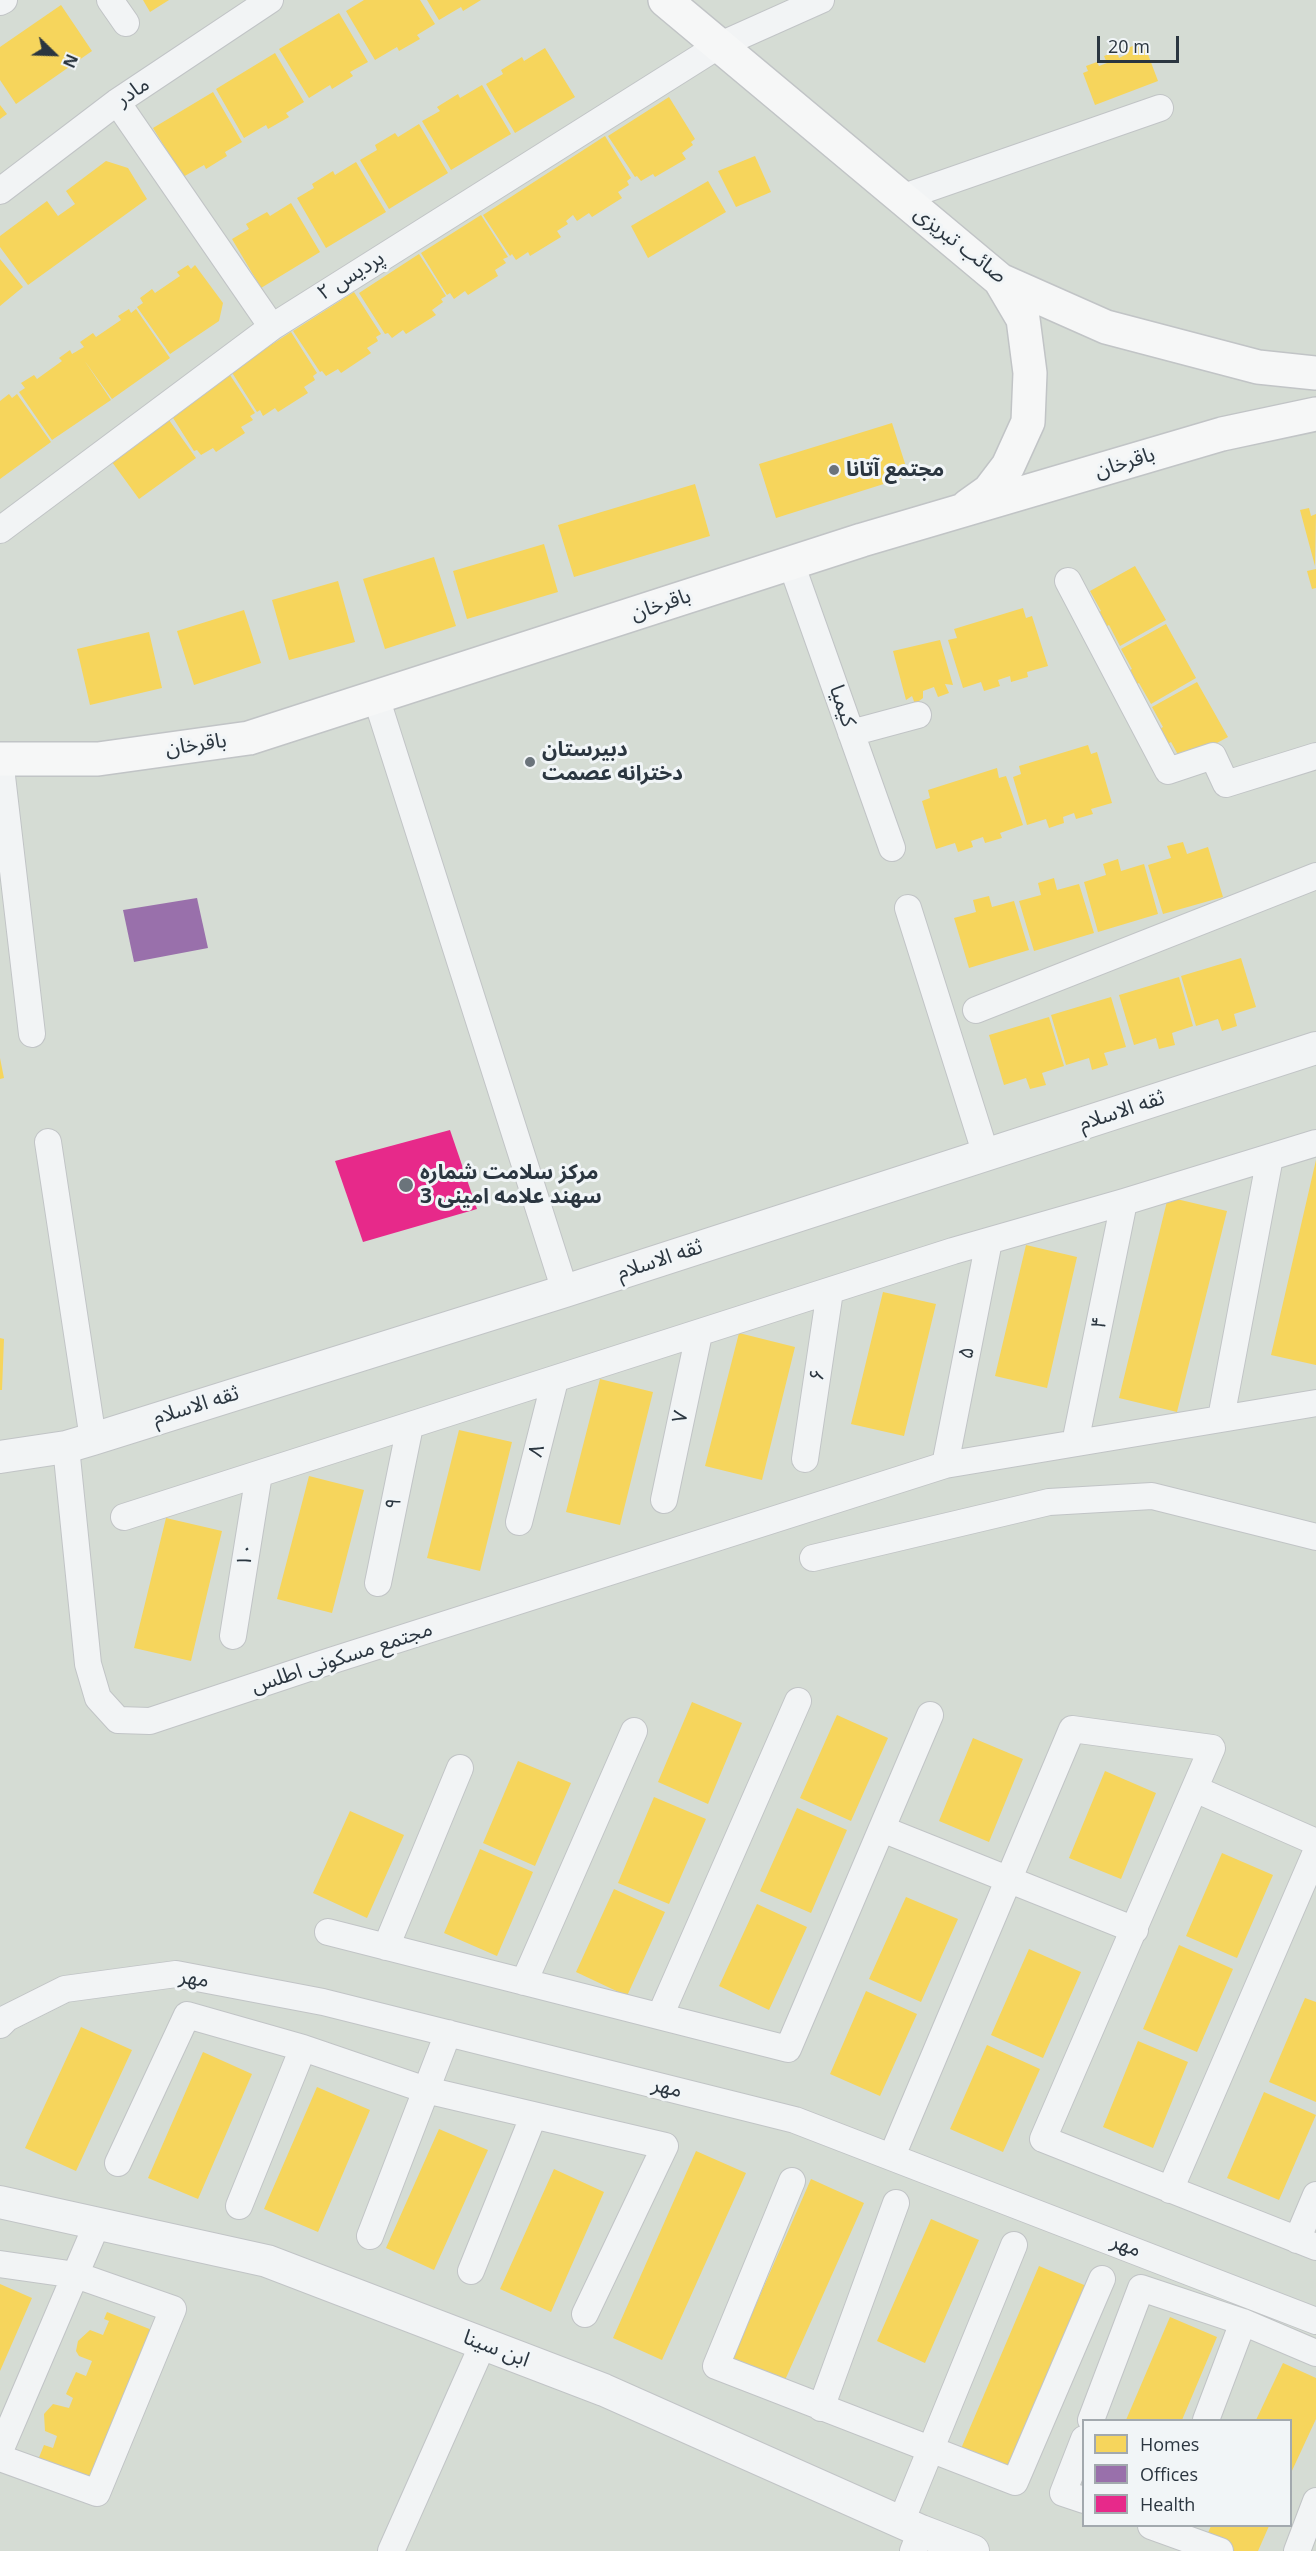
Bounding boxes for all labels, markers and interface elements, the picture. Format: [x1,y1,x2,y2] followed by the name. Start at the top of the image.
[24,24,84,84] north arrow
[1100,24,1182,62] scale bar
[1108,34,1150,58] text: 20 m
[58,51,83,71] text: N
[112,72,154,112] street label: مادر
[909,201,1011,289] street label: صائب تبریزی
[313,246,389,306] street label: پردیس ۲
[1092,442,1158,484] street label: باقرخان
[846,457,944,483] place label: مجتمع آتانا
[827,463,841,477] marker: مجتمع آتانا
[628,584,694,626] street label: باقرخان
[823,682,861,730] street label: کیمیا
[164,728,228,762] street label: باقرخان
[542,737,683,787] place label: دبیرستان دخترانه عصمت
[523,755,537,769] marker: دبیرستان دخترانه عصمت
[1076,1085,1168,1137] street label: ثقه الاسلام
[420,1160,602,1210] place label: مرکز سلامت شماره 3 سهند علامه امینی
[397,1176,415,1194] marker: مرکز سلامت شماره 3 سهند علامه امینی
[614,1234,706,1286] street label: ثقه الاسلام
[1086,1315,1114,1331] street label: ۴
[953,1345,981,1361] street label: ۵
[805,1367,831,1383] street label: ۶
[150,1381,242,1431] street label: ثقه الاسلام
[667,1409,695,1425] street label: ۷
[523,1442,551,1460] street label: ۸
[380,1496,408,1512] street label: ۹
[232,1541,260,1569] street label: ۱۰
[248,1617,436,1699] street label: مجتمع مسکونی اطلس
[177,1964,211,1994] street label: مهر
[649,2072,685,2104] street label: مهر
[1107,2229,1145,2263] street label: مهر
[459,2325,533,2373] street label: ابن سینا
[1082,2419,1292,2527] legend
[1140,2432,1199,2456] text: Homes
[1140,2462,1198,2486] text: Offices
[1140,2492,1195,2516] text: Health

